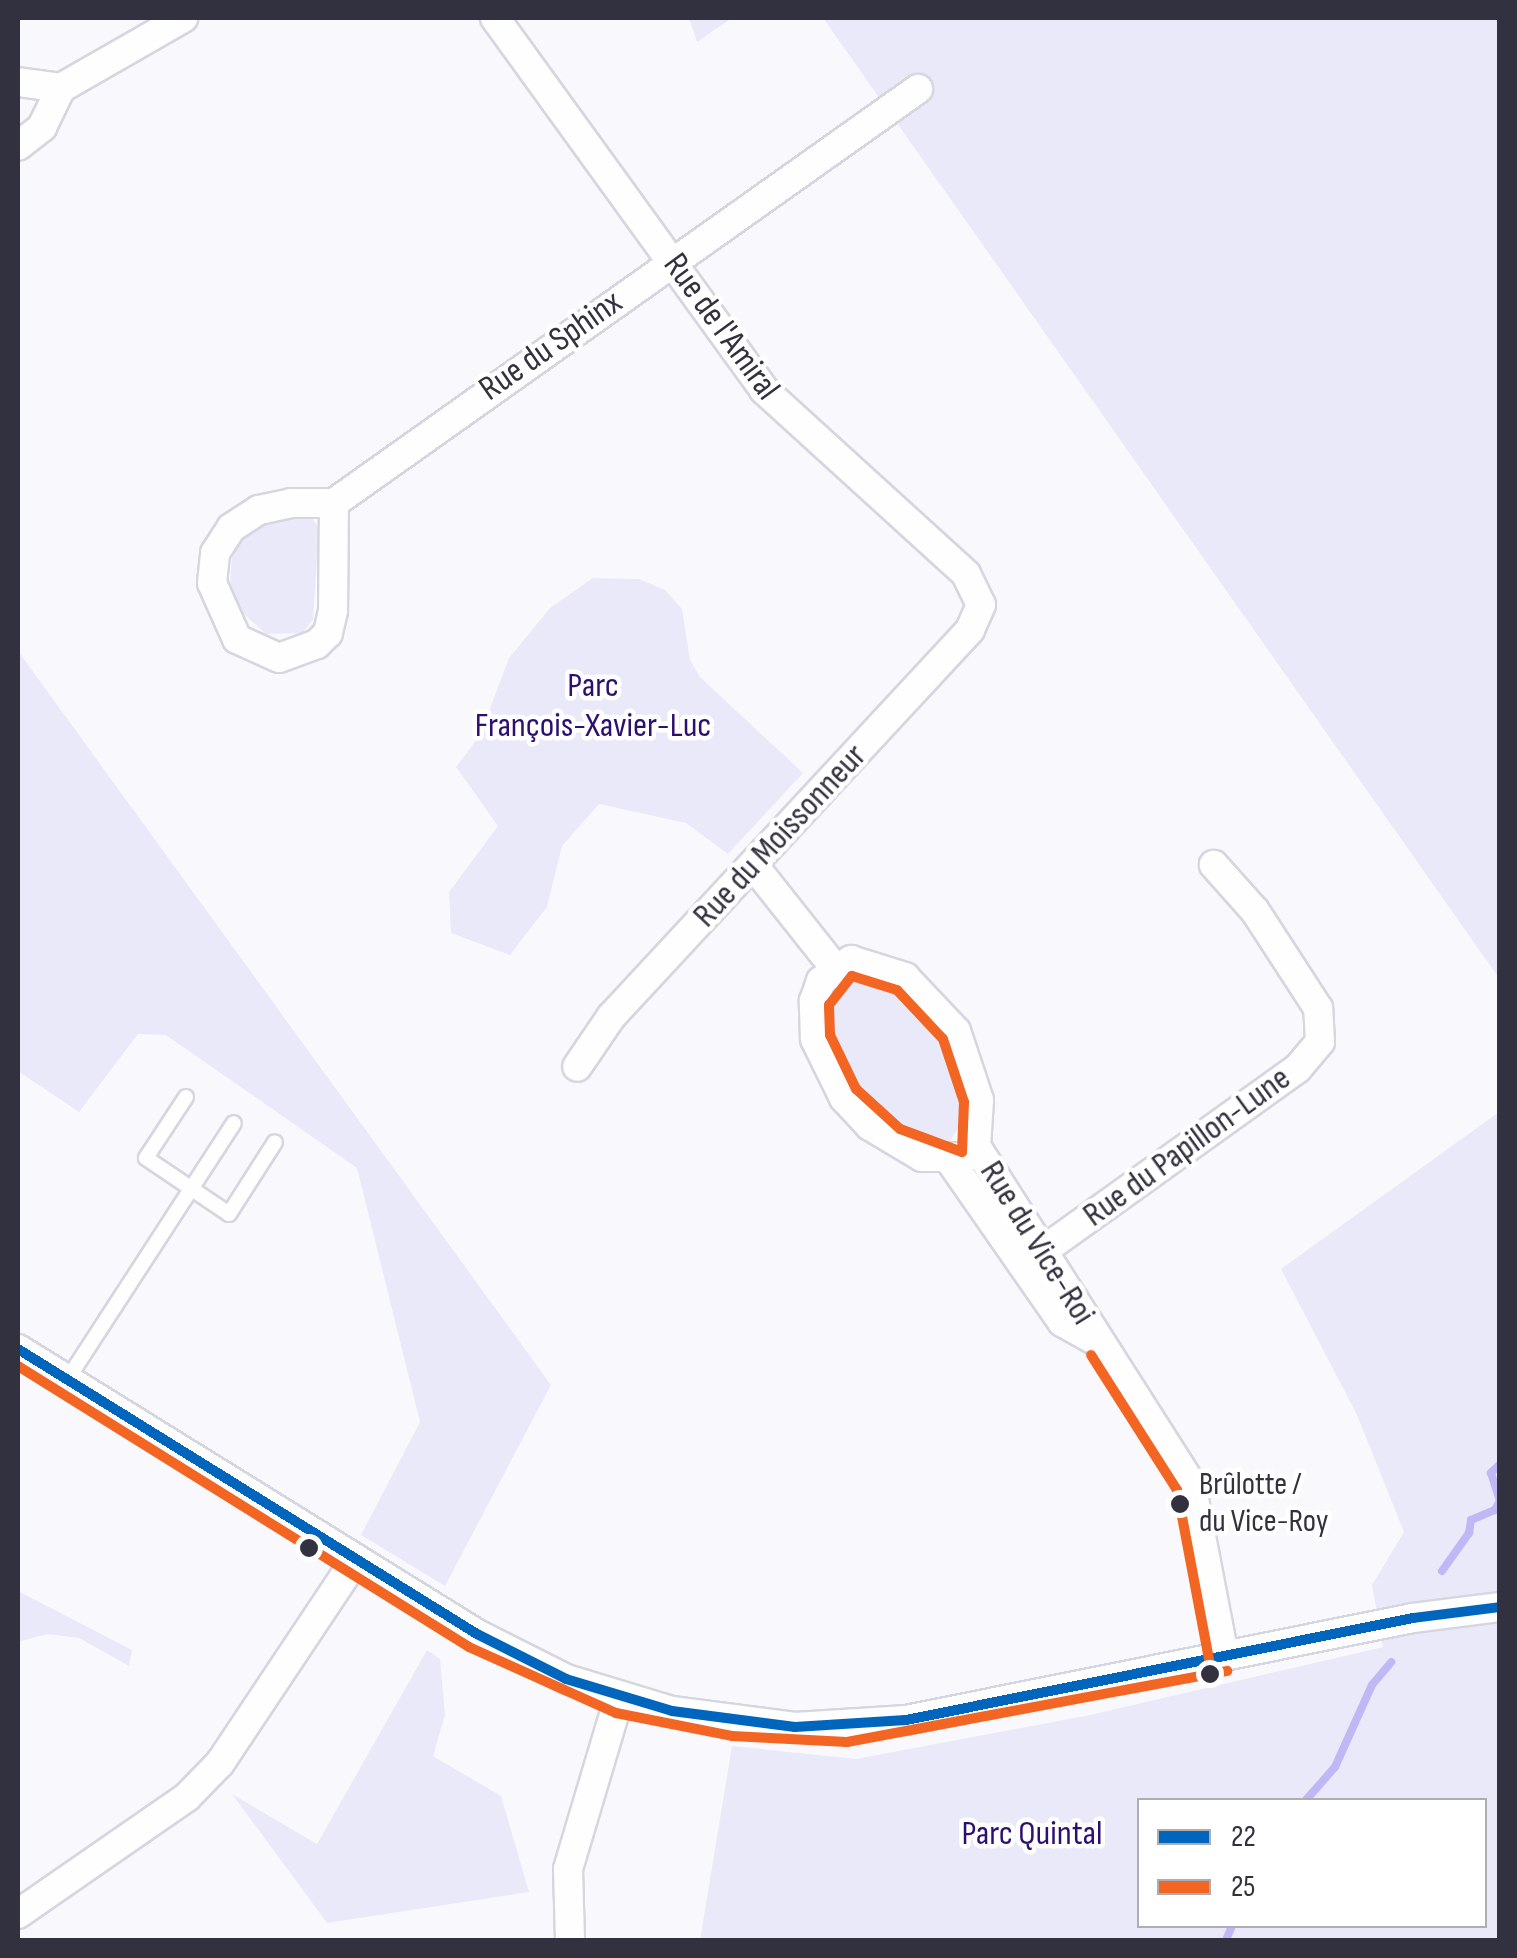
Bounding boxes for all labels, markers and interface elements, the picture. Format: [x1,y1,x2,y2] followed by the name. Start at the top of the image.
[654,246,788,408] street label: Rue de l'Amiral
[472,282,630,410] street label: Rue du Sphinx
[475,665,711,747] park label: Parc François-Xavier-Luc
[684,736,876,936] street label: Rue du Moissonneur
[1075,1058,1299,1236] street label: Rue du Papillon-Lune
[970,1153,1104,1333] street label: Rue du Vice-Roi
[1199,1467,1328,1542] place label: Brûlotte / du Vice-Roy
[1170,1494,1190,1514] marker: Brûlotte / du Vice-Roy
[299,1538,319,1558] unlabelled marker
[1200,1664,1220,1684] unlabelled marker
[1137,1798,1487,1928] legend
[962,1813,1102,1855] park label: Parc Quintal
[1231,1819,1256,1855] text: 22
[1231,1869,1255,1905] text: 25

